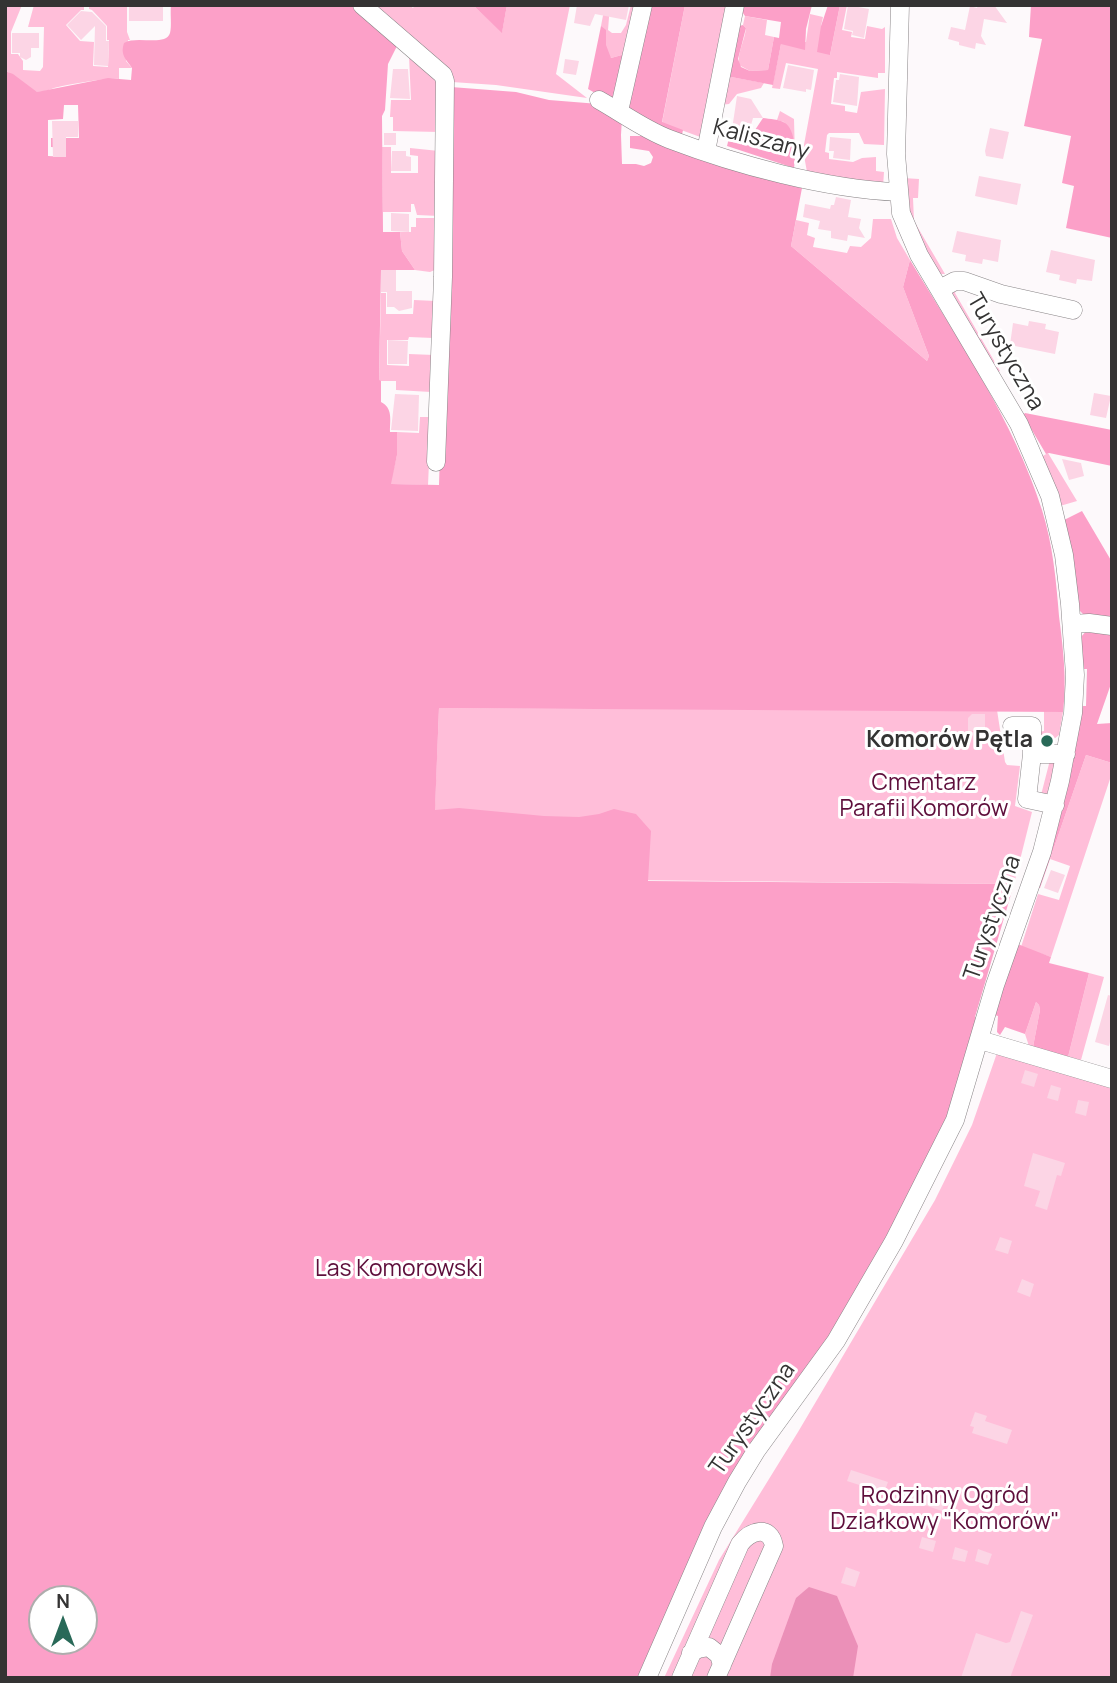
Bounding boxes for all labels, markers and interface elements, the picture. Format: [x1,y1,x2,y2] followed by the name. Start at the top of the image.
[710,114,812,166] street label: Kaliszany
[960,289,1050,415] street label: Turystyczna
[866,727,1033,755] place label: Komorów Pętla
[1039,733,1055,749] marker: Komorów Pętla
[840,770,1008,824] park label: Cmentarz Parafii Komorów
[959,852,1027,984] street label: Turystyczna
[315,1256,483,1284] park label: Las Komorowski
[704,1358,802,1480] street label: Turystyczna
[830,1483,1060,1537] park label: Rodzinny Ogród Działkowy "Komorów"
[28,1585,98,1655] north arrow
[56,1588,70,1614] text: N

